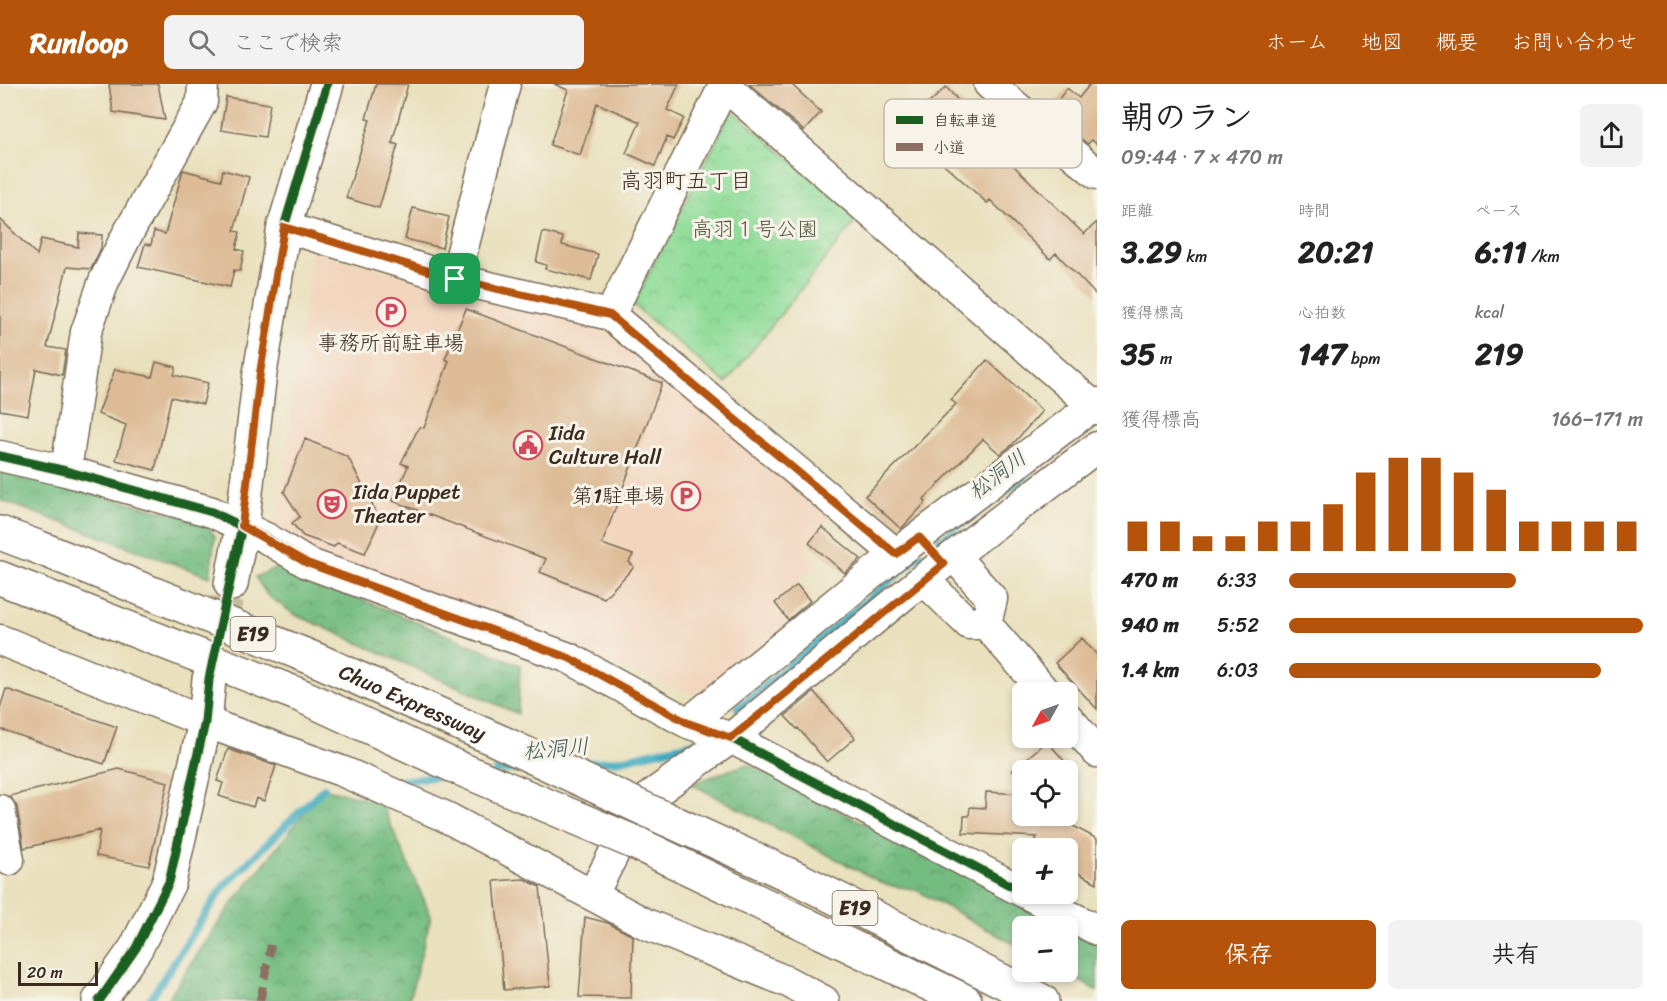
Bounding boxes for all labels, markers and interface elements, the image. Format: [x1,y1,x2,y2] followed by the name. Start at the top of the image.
[164,15,584,69] search box
[30,18,128,67] text: Runloop
[233,23,343,62] text: ここで検索
[1266,23,1328,61] text: ホーム
[1361,23,1403,61] text: 地図
[1436,23,1478,61] text: 概要
[1511,23,1637,61] text: お問い合わせ
[185,26,218,59] icon: search
[1121,88,1253,146] text: 朝のラン
[884,99,1082,168] legend
[1580,104,1643,167] button: share
[933,106,997,135] text: 自転車道
[933,133,965,162] text: 小道
[1121,140,1283,175] text: 09:44 · 7 × 470 m
[620,161,752,200] district label: 高羽町五丁目
[1121,196,1153,225] text: 距離
[1298,196,1330,225] text: 時間
[1475,196,1522,225] text: ペース
[692,210,818,248] park label: 高羽１号公園
[1121,225,1182,279] text: 3.29
[1298,225,1374,279] text: 20:21
[1475,225,1527,279] text: 6:11
[1182,242,1207,271] text: km
[1527,242,1560,271] text: /km
[429,253,480,304] pin
[438,262,471,295] icon: arrive
[375,296,407,328] parking icon: 事務所前駐車場
[1121,298,1185,327] text: 獲得標高
[1298,298,1346,327] text: 心拍数
[1475,298,1504,327] text: kcal
[318,324,465,362] place label: 事務所前駐車場
[1121,327,1156,381] text: 35
[1298,327,1347,381] text: 147
[1475,327,1524,381] text: 219
[1156,344,1172,373] text: m
[1347,344,1380,373] text: bpm
[1121,402,1201,437] text: 獲得標高
[1551,402,1643,437] text: 166–171 m
[548,414,662,476] place label: Iida Culture Hall
[512,429,544,461] public building icon: Iida Culture Hall
[959,439,1035,510] water label: 松洞川
[352,473,460,535] place label: Iida Puppet Theater
[572,477,665,515] place label: 第1駐車場
[670,480,702,512] parking icon: 第1駐車場
[316,488,348,520] theatre icon: Iida Puppet Theater
[1121,563,1178,598] text: 470 m
[1217,563,1256,598] text: 6:33
[1121,608,1179,643] text: 940 m
[1217,608,1259,643] text: 5:52
[230,617,276,651] road number: E19
[333,653,492,752] street label: Chuo Expressway
[1121,653,1179,688] text: 1.4 km
[1217,653,1258,688] text: 6:03
[1012,682,1078,748] north arrow
[1012,682,1078,982] map controls
[521,726,591,771] water label: 松洞川
[1012,760,1078,826] button: locate
[1012,838,1078,904] button: +
[832,891,878,925] road number: E19
[1012,916,1078,982] button: −
[1121,920,1376,989] button: 保存
[1388,920,1643,989] button: 共有
[27,958,63,987] text: 20 m
[18,959,98,986] scale bar

